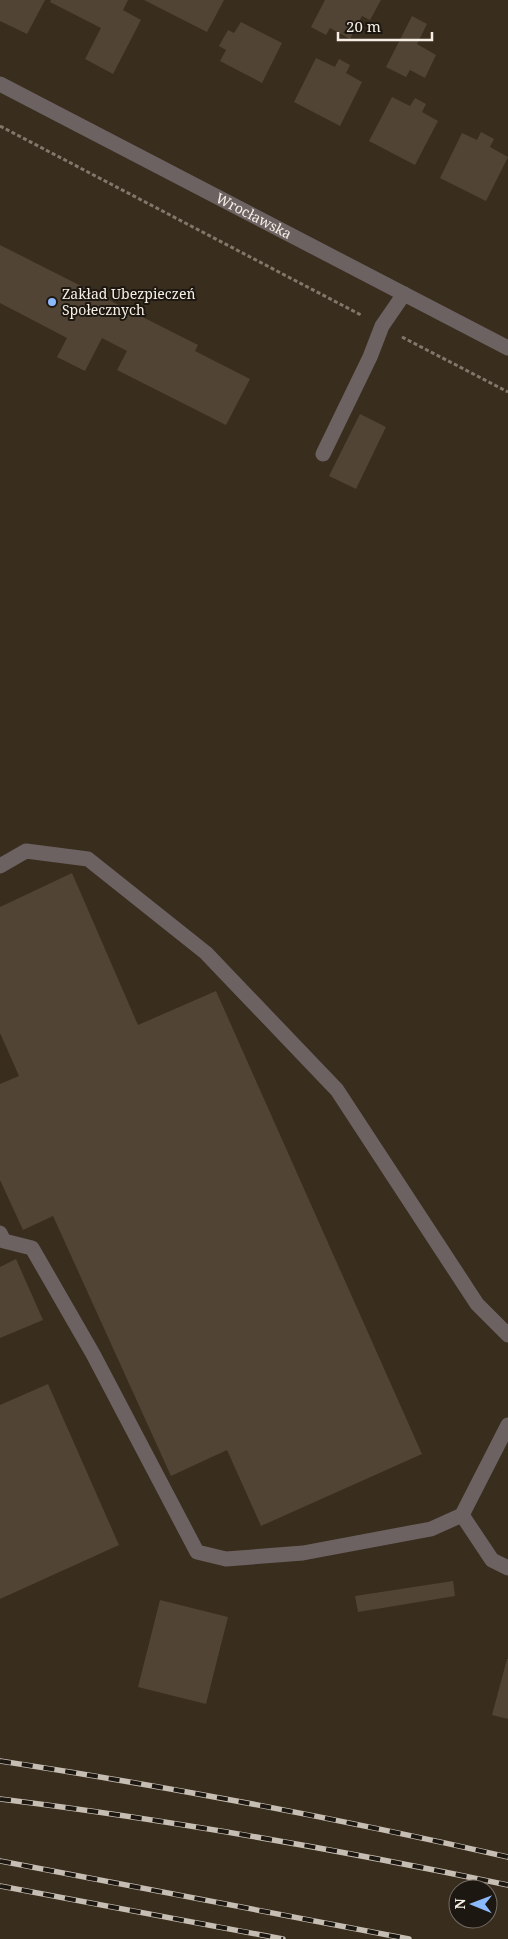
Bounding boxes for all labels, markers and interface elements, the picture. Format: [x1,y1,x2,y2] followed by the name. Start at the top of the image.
[338,10,432,42] scale bar
[346,16,381,36] text: 20 m
[213,188,295,243] street label: Wrocławska
[62,284,195,319] place label: Zakład Ubezpieczeń Społecznych
[46,296,58,308] marker: Zakład Ubezpieczeń Społecznych
[448,1879,498,1929] north arrow
[450,1898,469,1909] text: N

